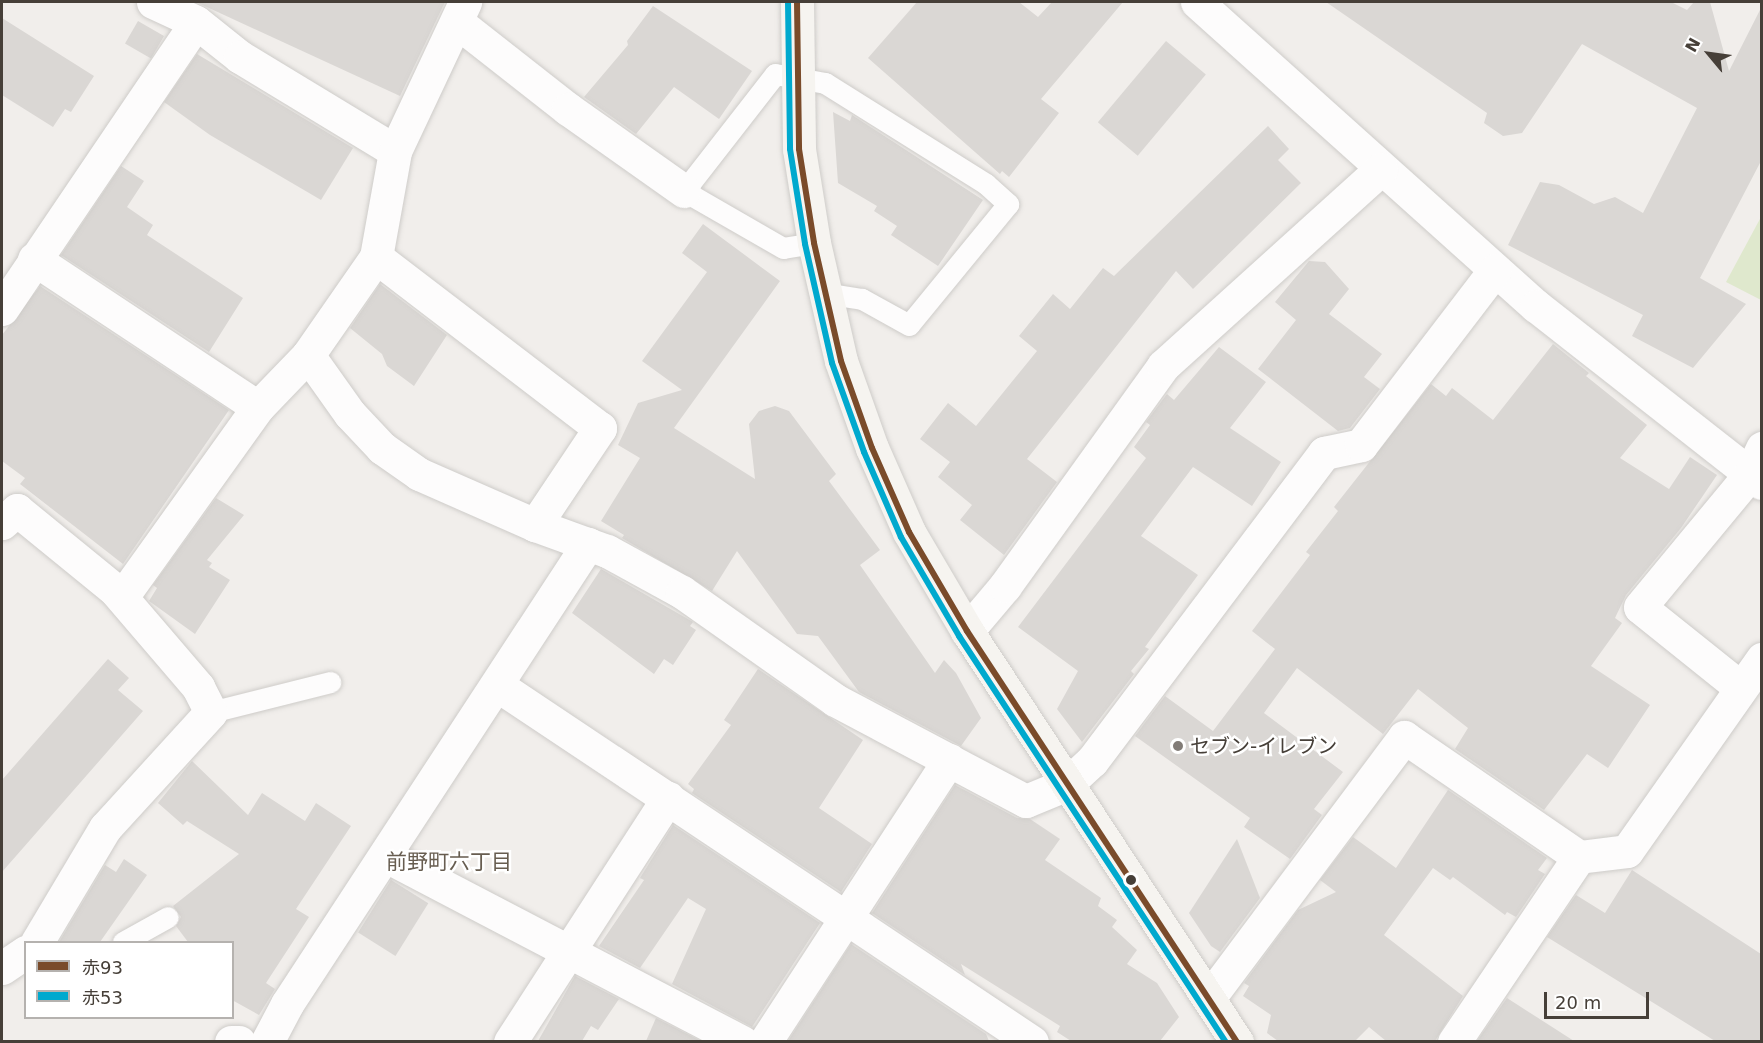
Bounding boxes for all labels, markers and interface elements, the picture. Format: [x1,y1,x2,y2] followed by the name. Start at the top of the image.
[1679,24,1739,84] north arrow
[1681,35,1704,55] text: N
[1190,734,1337,758] place label: セブン-イレブン
[1171,739,1185,753] marker: セブン-イレブン
[386,849,512,875] district label: 前野町六丁目
[1125,874,1137,886] unlabelled marker
[24,941,234,1019] legend
[82,957,123,978] text: 赤93
[1547,980,1652,1018] scale bar
[82,987,123,1008] text: 赤53
[1555,992,1601,1013] text: 20 m

